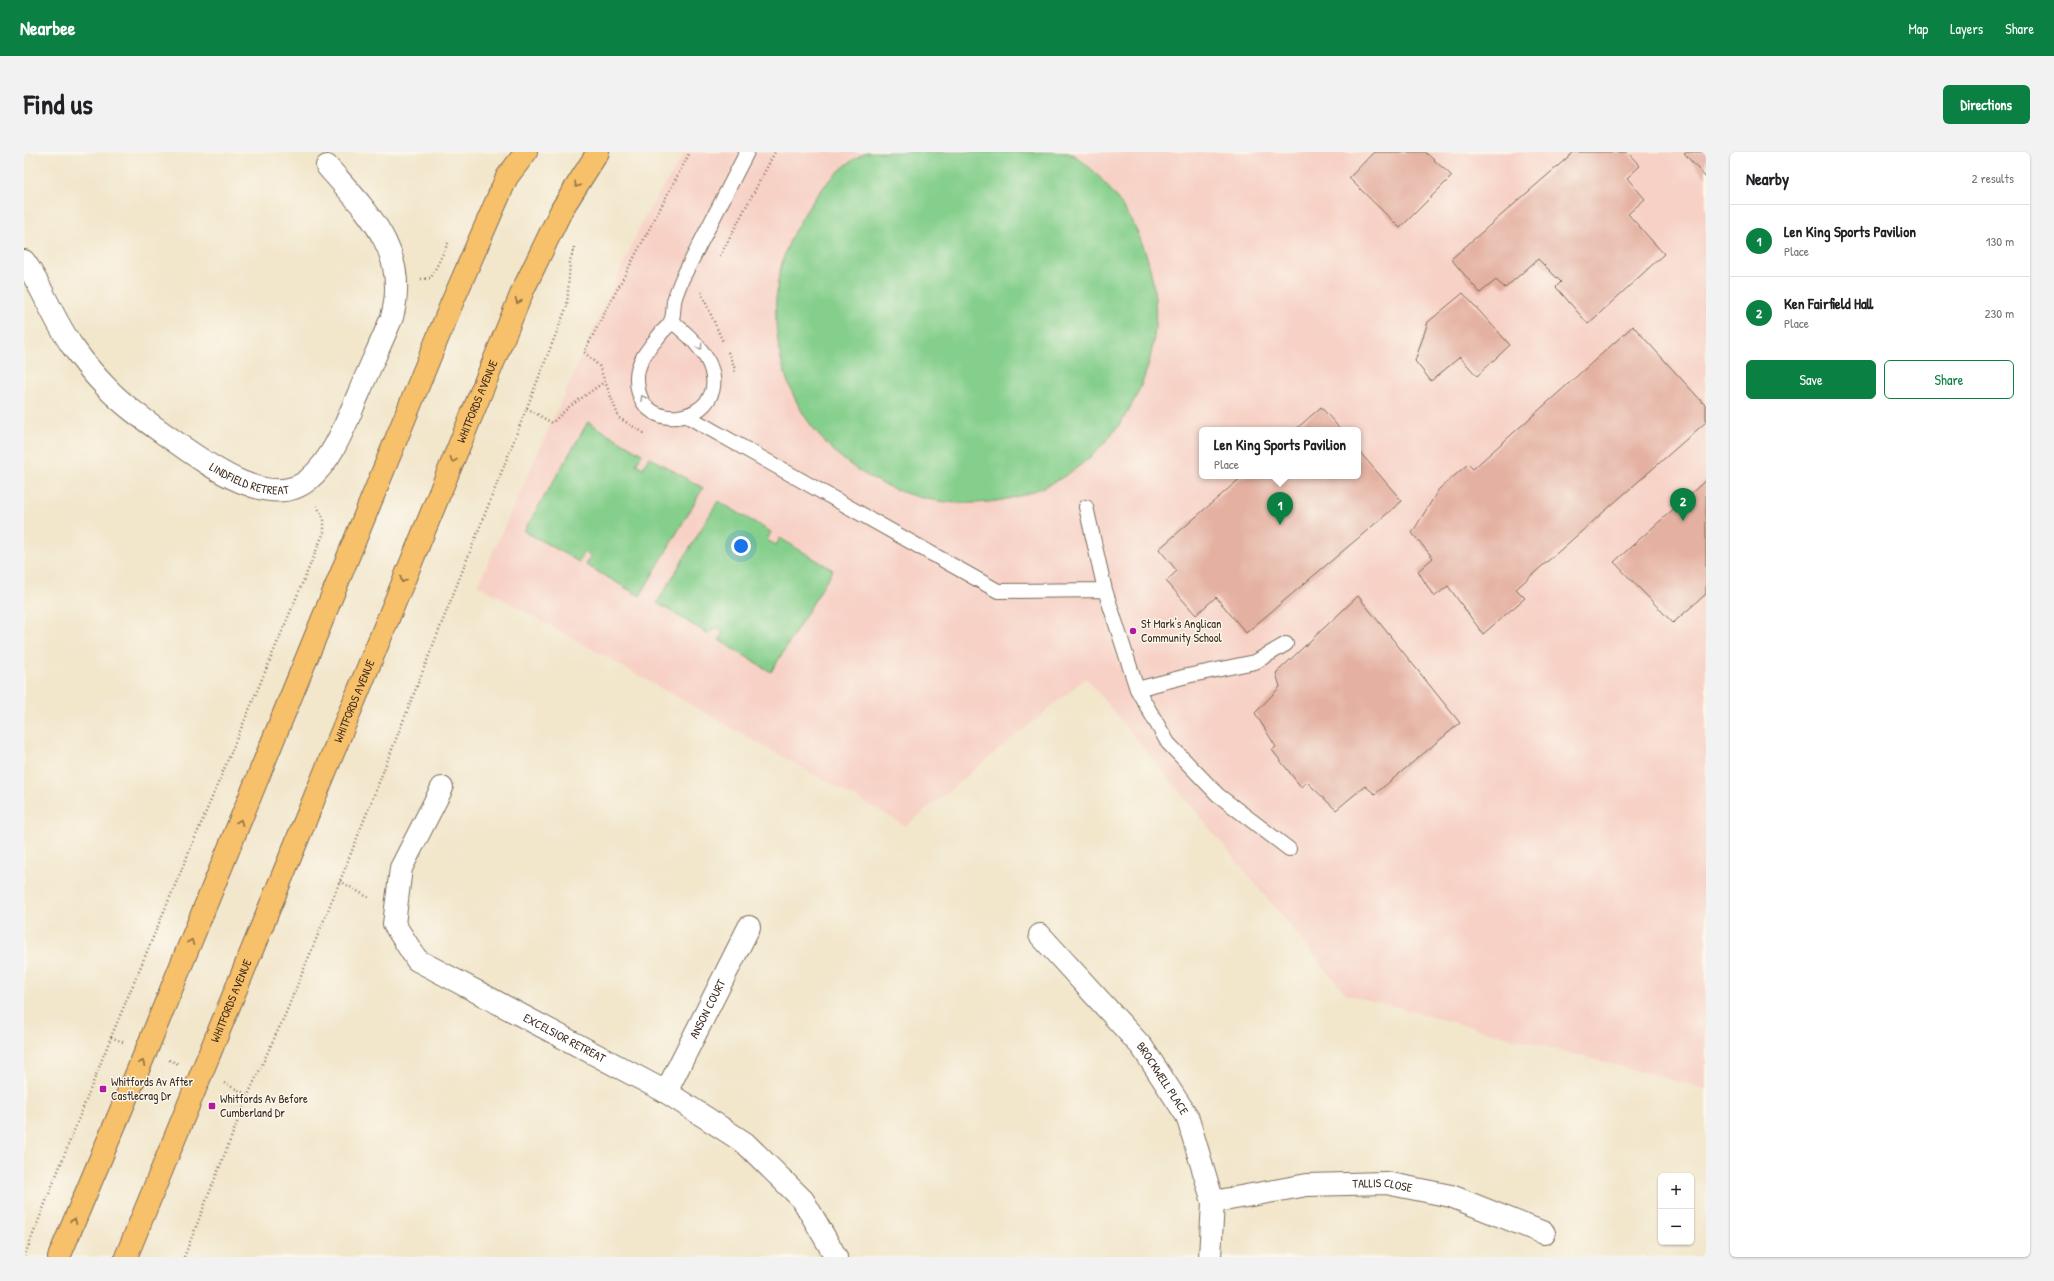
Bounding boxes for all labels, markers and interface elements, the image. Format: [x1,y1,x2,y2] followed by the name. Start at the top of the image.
[20,15,75,41] text: Nearbee
[1908,19,1928,38] text: Map
[1950,19,1983,38] text: Layers
[2005,19,2034,38] text: Share
[24,85,93,123] text: Find us
[1943,85,2030,124] button: Directions
[1746,167,1789,190] text: Nearby
[1972,169,2014,187] text: 2 results
[574,181,582,188] one-way arrow
[1784,221,1916,242] text: Len King Sports Pavilion
[1757,232,1761,250] text: 1
[1986,232,2014,250] text: 130 m
[1784,242,1809,260] text: Place
[1784,293,1873,314] text: Ken Fairfield Hall
[515,296,523,304] one-way arrow
[1756,304,1762,322] text: 2
[1984,304,2014,322] text: 230 m
[1784,314,1809,332] text: Place
[695,343,702,350] one-way arrow
[452,356,502,445] street label: WHITFORDS AVENUE
[1746,360,1876,399] button: Save
[1884,360,2014,399] button: Share
[640,395,647,402] one-way arrow
[1199,427,1361,479] popup
[1214,434,1346,455] text: Len King Sports Pavilion
[1214,455,1239,473] text: Place
[449,456,457,463] one-way arrow
[206,458,291,498] street label: LINDFIELD RETREAT
[1670,488,1696,521] pin: 2
[1267,492,1293,525] pin: 1
[731,536,751,556] your location
[400,576,408,583] one-way arrow
[1141,615,1222,646] place label: St Mark's Anglican Community School
[1128,626,1138,636] marker: St Mark's Anglican Community School
[329,656,379,745] street label: WHITFORDS AVENUE
[235,819,243,827] one-way arrow
[186,939,194,946] one-way arrow
[206,956,256,1045] street label: WHITFORDS AVENUE
[685,976,730,1041] street label: ANSON COURT
[521,1009,609,1067] street label: EXCELSIOR RETREAT
[1133,1038,1193,1118] street label: BROCKWELL PLACE
[137,1059,145,1066] one-way arrow
[111,1073,194,1104] place label: Whitfords Av After Castlecrag Dr
[98,1084,108,1094] marker: Whitfords Av After Castlecrag Dr
[220,1090,308,1121] place label: Whitfords Av Before Cumberland Dr
[207,1101,217,1111] marker: Whitfords Av Before Cumberland Dr
[1658,1173,1694,1245] map controls
[1658,1173,1694,1209] button: +
[1352,1174,1414,1196] street label: TALLIS CLOSE
[1658,1209,1694,1245] button: −
[70,1218,78,1225] one-way arrow

